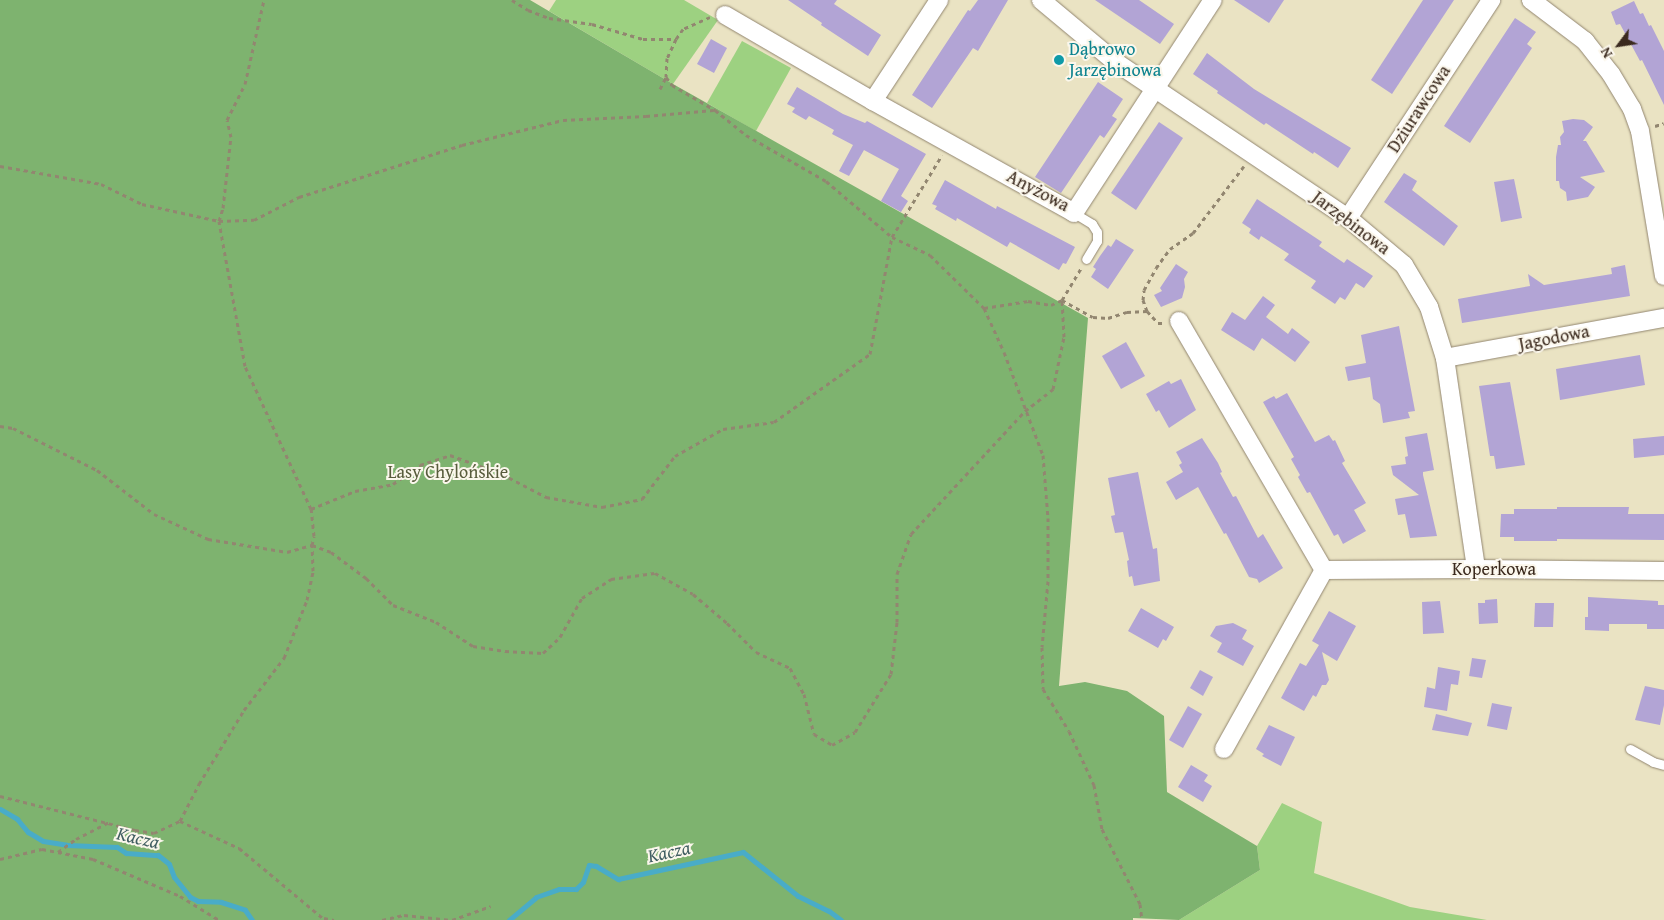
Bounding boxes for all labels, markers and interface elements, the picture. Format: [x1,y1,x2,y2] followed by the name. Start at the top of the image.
[1594,20,1644,70] north arrow
[1069,39,1161,82] place label: Dąbrowo Jarzębinowa
[1595,44,1617,62] text: N
[1053,54,1065,66] marker: Dąbrowo Jarzębinowa
[1383,61,1455,157] street label: Dziurawcowa
[1003,166,1073,216] street label: Anyżowa
[1308,187,1394,259] street label: Jarzębinowa
[1517,321,1591,355] street label: Jagodowa
[388,461,508,483] park label: Lasy Chylońskie
[1452,558,1536,580] street label: Koperkowa
[115,822,161,854] water label: Kacza
[646,836,692,868] water label: Kacza

